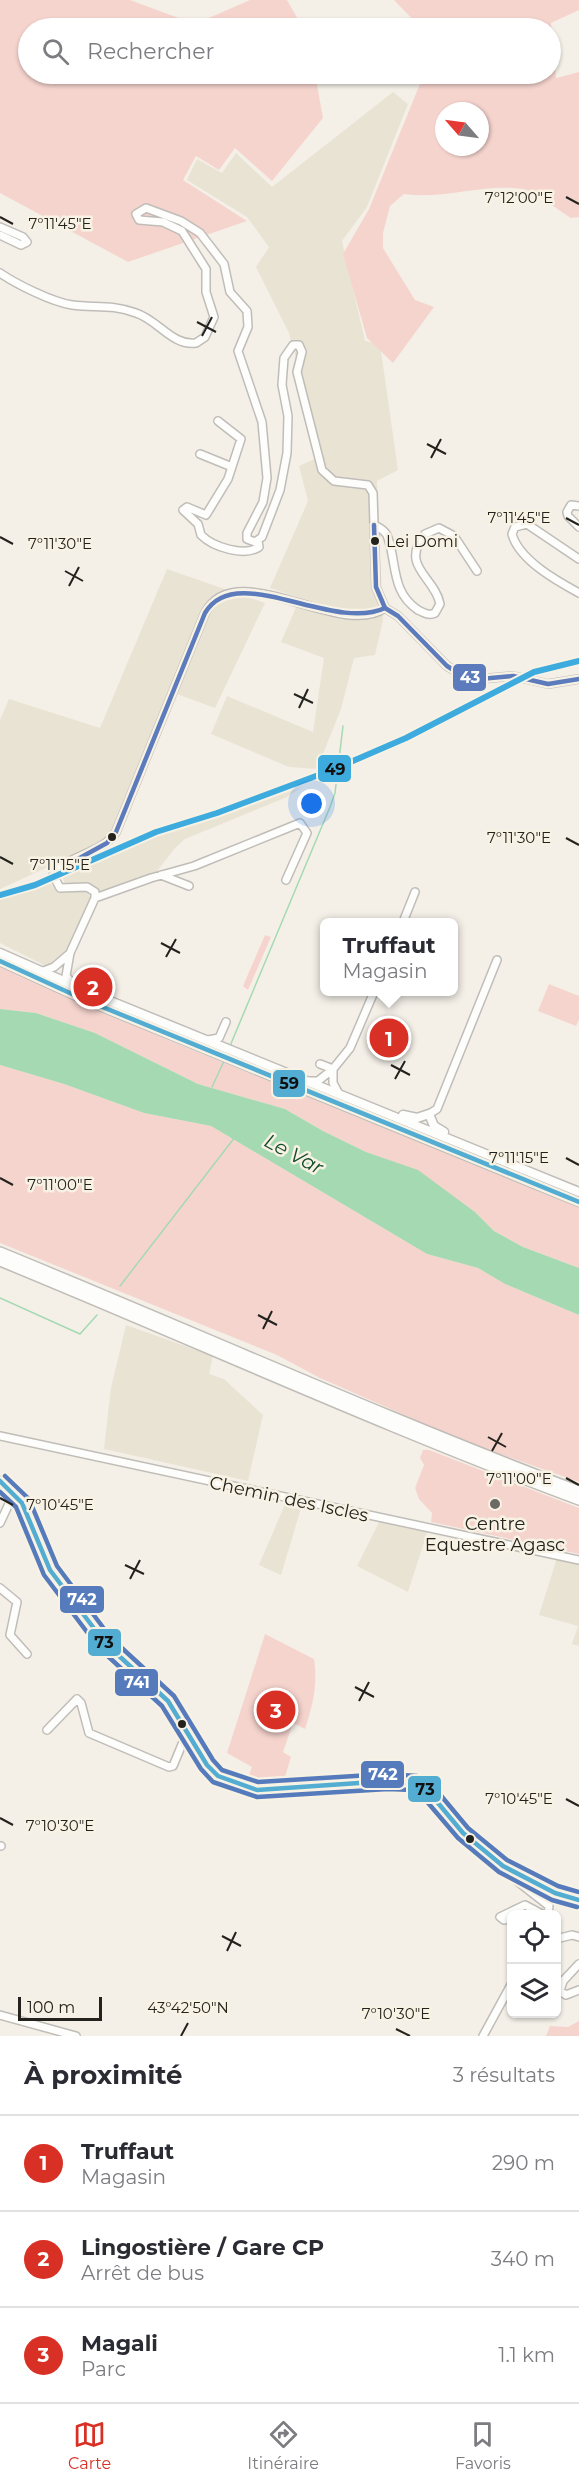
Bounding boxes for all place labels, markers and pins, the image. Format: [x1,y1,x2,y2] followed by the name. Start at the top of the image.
[386,532,458,551] place label: Lei Domi
[369,535,381,547] marker: Lei Domi
[106,831,118,843] unlabelled marker
[74,964,112,1010] pin: 2
[370,1016,408,1060] pin: 1
[488,1497,502,1511] marker: Centre Equestre Agasc
[425,1513,565,1556] place label: Centre Equestre Agasc
[256,1688,296,1732] pin: 3
[176,1718,188,1730] unlabelled marker
[464,1833,476,1845] unlabelled marker

